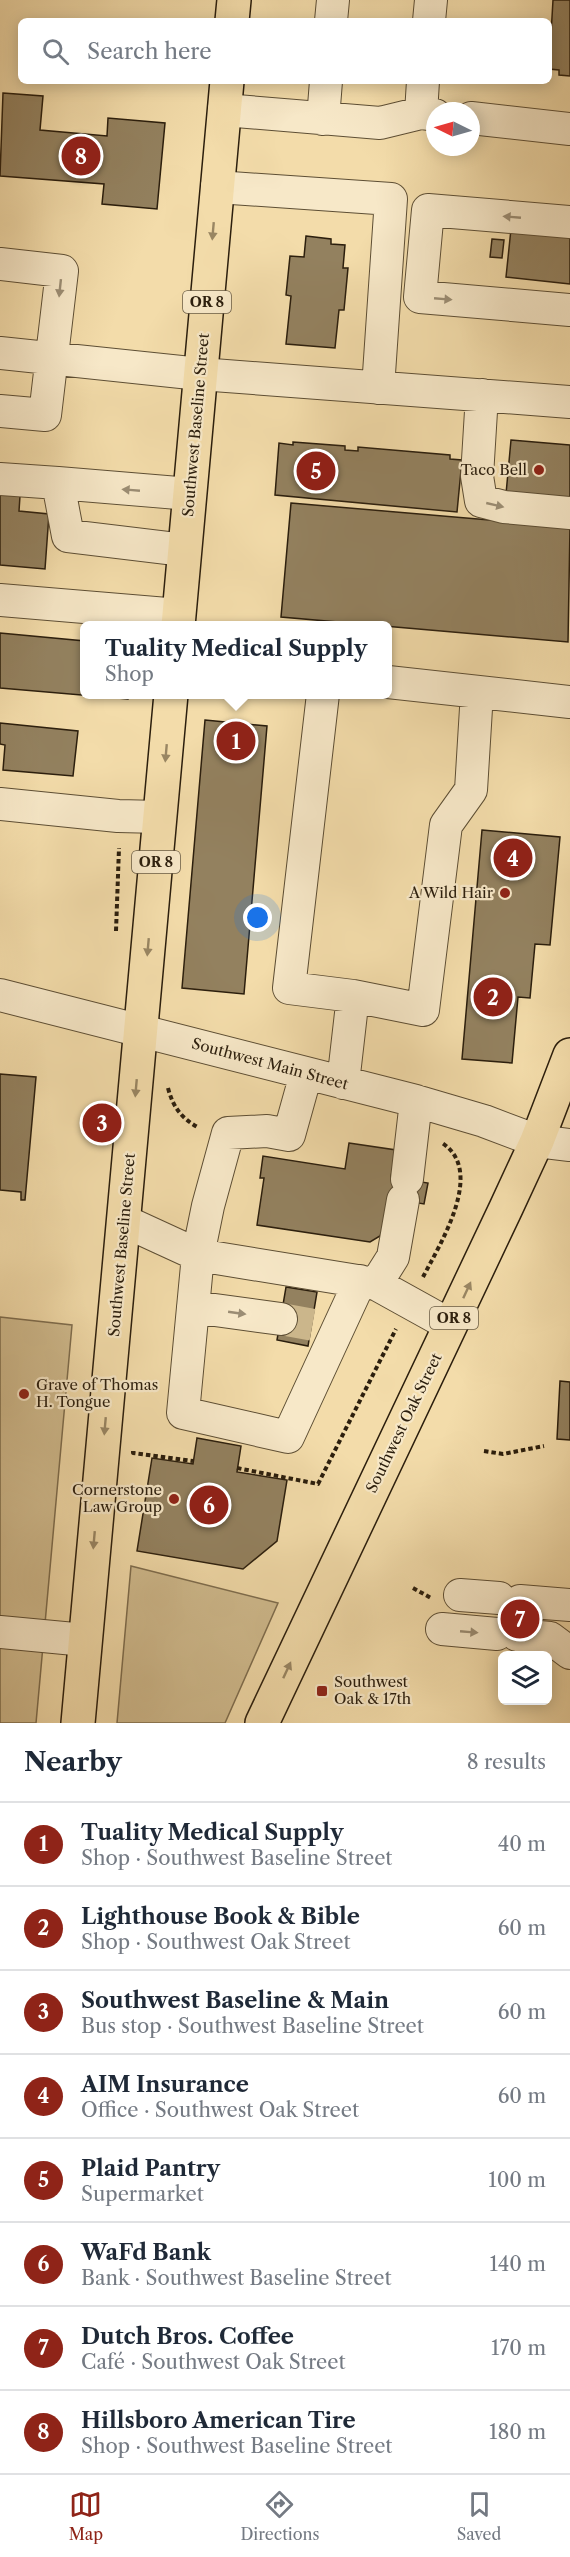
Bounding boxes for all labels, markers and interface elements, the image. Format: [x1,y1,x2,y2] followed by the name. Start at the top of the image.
[18,18,552,84] search box
[39,35,72,68] icon: search
[87,38,212,65] text: Search here
[426,102,480,156] north arrow
[62,134,100,178] pin: 8
[502,212,521,222] one-way arrow
[208,222,218,241] one-way arrow
[55,278,65,297] one-way arrow
[183,291,231,313] road number: OR 8
[434,294,453,304] one-way arrow
[178,332,213,518] street label: Southwest Baseline Street
[296,448,336,494] pin: 5
[460,460,528,479] place label: Taco Bell
[532,463,546,477] marker: Taco Bell
[122,485,141,494] one-way arrow
[486,500,504,510] one-way arrow
[80,621,392,699] popup
[105,635,367,662] text: Tuality Medical Supply
[105,662,154,686] text: Shop
[216,718,256,764] pin: 1
[161,743,171,762] one-way arrow
[494,836,532,880] pin: 4
[132,851,180,873] road number: OR 8
[408,883,494,902] place label: A Wild Hair
[498,886,512,900] marker: A Wild Hair
[243,903,272,932] your location
[143,938,153,957] one-way arrow
[474,974,512,1020] pin: 2
[190,1033,351,1094] street label: Southwest Main Street
[131,1079,141,1098] one-way arrow
[82,1100,122,1146] pin: 3
[104,1152,139,1338] street label: Southwest Baseline Street
[463,1282,472,1299] one-way arrow
[430,1307,478,1329] road number: OR 8
[227,1309,246,1318] one-way arrow
[361,1349,446,1496] street label: Southwest Oak Street
[36,1375,158,1411] place label: Grave of Thomas H. Tongue
[17,1387,31,1401] marker: Grave of Thomas H. Tongue
[100,1416,110,1435] one-way arrow
[72,1480,162,1516] place label: Cornerstone Law Group
[190,1482,228,1528] pin: 6
[167,1492,181,1506] marker: Cornerstone Law Group
[89,1531,99,1550] one-way arrow
[500,1596,540,1642] pin: 7
[460,1627,479,1636] one-way arrow
[498,1651,552,1705] map controls
[498,1651,552,1705] button: layers
[282,1660,292,1678] one-way arrow
[334,1672,412,1708] place label: Southwest Oak & 17th
[315,1684,329,1698] marker: Southwest Oak & 17th
[24,1746,122,1778] text: Nearby
[467,1750,546,1774] text: 8 results
[81,1819,343,1846] text: Tuality Medical Supply
[39,1832,48,1856] text: 1
[498,1832,546,1856] text: 40 m
[81,1846,392,1870] text: Shop · Southwest Baseline Street
[81,1903,360,1930] text: Lighthouse Book & Bible
[38,1916,49,1940] text: 2
[498,1916,546,1940] text: 60 m
[81,1930,351,1954] text: Shop · Southwest Oak Street
[81,1987,389,2014] text: Southwest Baseline & Main
[38,2000,49,2024] text: 3
[498,2000,546,2024] text: 60 m
[81,2014,424,2038] text: Bus stop · Southwest Baseline Street
[81,2071,249,2098] text: AIM Insurance
[38,2084,49,2108] text: 4
[498,2084,546,2108] text: 60 m
[81,2098,359,2122] text: Office · Southwest Oak Street
[81,2155,220,2182] text: Plaid Pantry
[38,2168,49,2192] text: 5
[488,2168,546,2192] text: 100 m
[81,2182,204,2206] text: Supermarket
[81,2239,211,2266] text: WaFd Bank
[38,2252,49,2276] text: 6
[489,2252,546,2276] text: 140 m
[81,2266,392,2290] text: Bank · Southwest Baseline Street
[81,2323,294,2350] text: Dutch Bros. Coffee
[38,2336,49,2360] text: 7
[491,2336,546,2360] text: 170 m
[81,2350,346,2374] text: Café · Southwest Oak Street
[81,2407,356,2434] text: Hillsboro American Tire
[37,2420,50,2444] text: 8
[489,2420,546,2444] text: 180 m
[81,2434,392,2458] text: Shop · Southwest Baseline Street
[69,2488,103,2544] tab: Map
[240,2488,319,2544] tab: Directions
[457,2488,501,2544] tab: Saved

